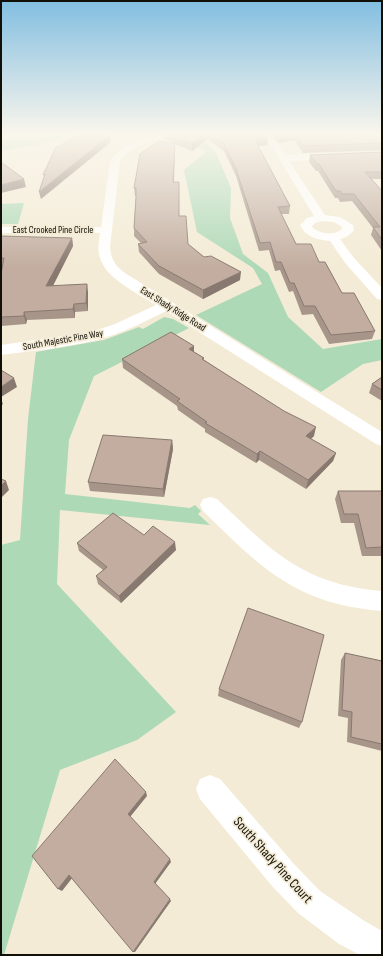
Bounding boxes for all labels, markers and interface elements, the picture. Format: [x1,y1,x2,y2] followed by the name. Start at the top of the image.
[13,224,93,236] street label: East Crooked Pine Circle
[138,284,208,334] street label: East Shady Ridge Road
[22,327,104,353] street label: South Majestic Pine Way
[230,813,316,907] street label: South Shady Pine Court

